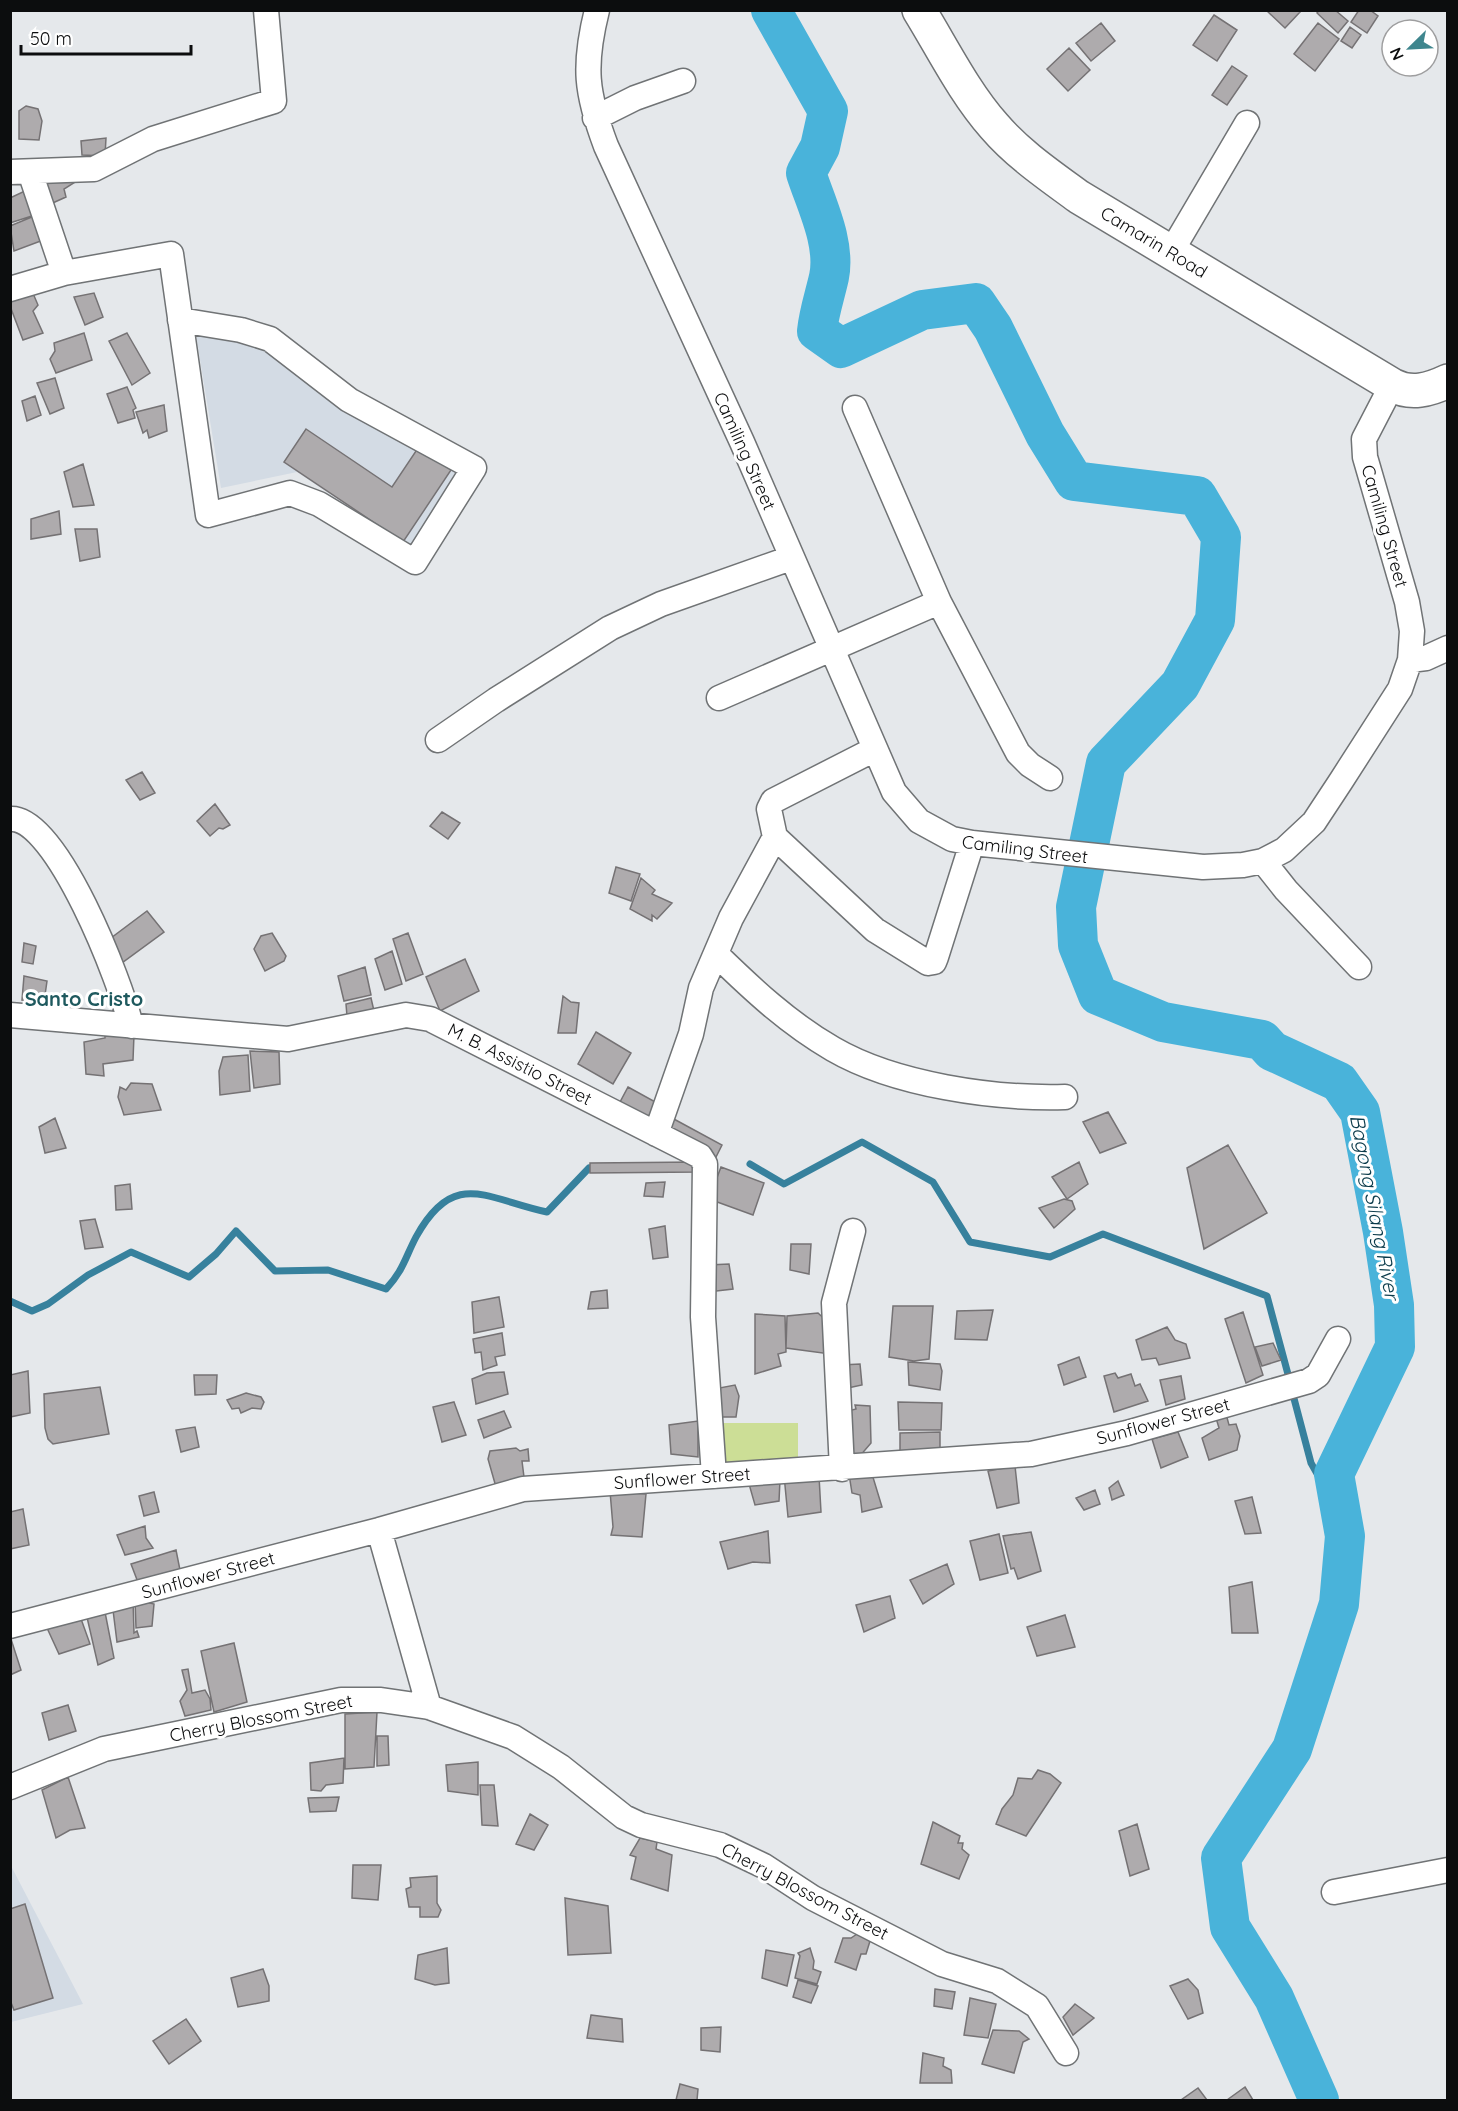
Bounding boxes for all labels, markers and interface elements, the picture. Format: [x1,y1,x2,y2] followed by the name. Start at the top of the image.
[21,18,190,56] scale bar
[1380,18,1440,78] north arrow
[30,27,72,50] text: 50 m
[1385,45,1408,64] text: N
[1096,201,1212,283] street label: Camarin Road
[709,388,781,514] street label: Camiling Street
[1356,462,1414,590] street label: Camiling Street
[961,830,1089,868] street label: Camiling Street
[25,986,143,1011] district label: Santo Cristo
[444,1018,596,1110] street label: M. B. Assistio Street
[1345,1112,1406,1304] water label: Bagong Silang River
[1094,1392,1232,1450] street label: Sunflower Street
[613,1462,751,1494] street label: Sunflower Street
[139,1546,277,1604] street label: Sunflower Street
[168,1689,354,1747] street label: Cherry Blossom Street
[718,1837,892,1945] street label: Cherry Blossom Street

